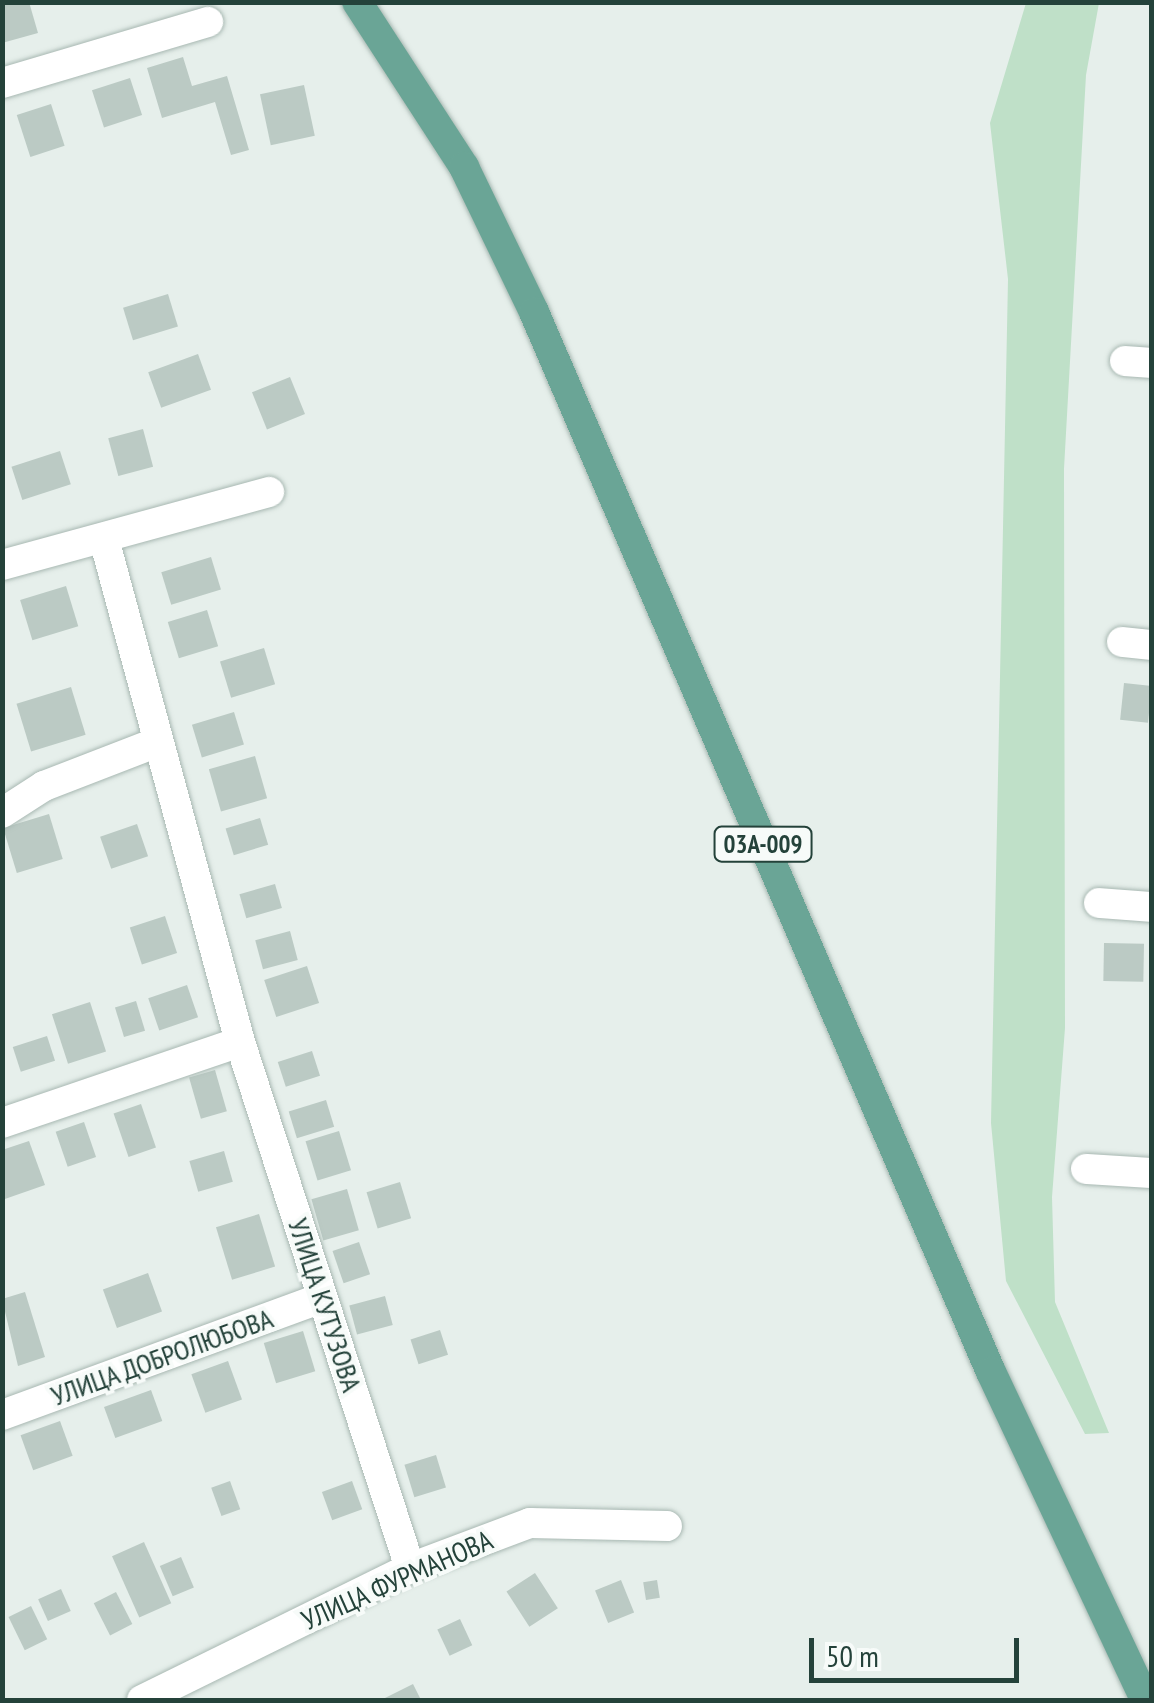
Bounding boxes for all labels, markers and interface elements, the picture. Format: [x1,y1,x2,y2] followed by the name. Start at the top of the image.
[713,824,813,864] road number: 03А-009
[281,1214,369,1396] street label: УЛИЦА КУТУЗОВА
[46,1301,278,1413] street label: УЛИЦА ДОБРОЛЮБОВА
[296,1523,498,1637] street label: УЛИЦА ФУРМАНОВА
[814,1618,1024,1680] scale bar
[826,1636,879,1675] text: 50 m

